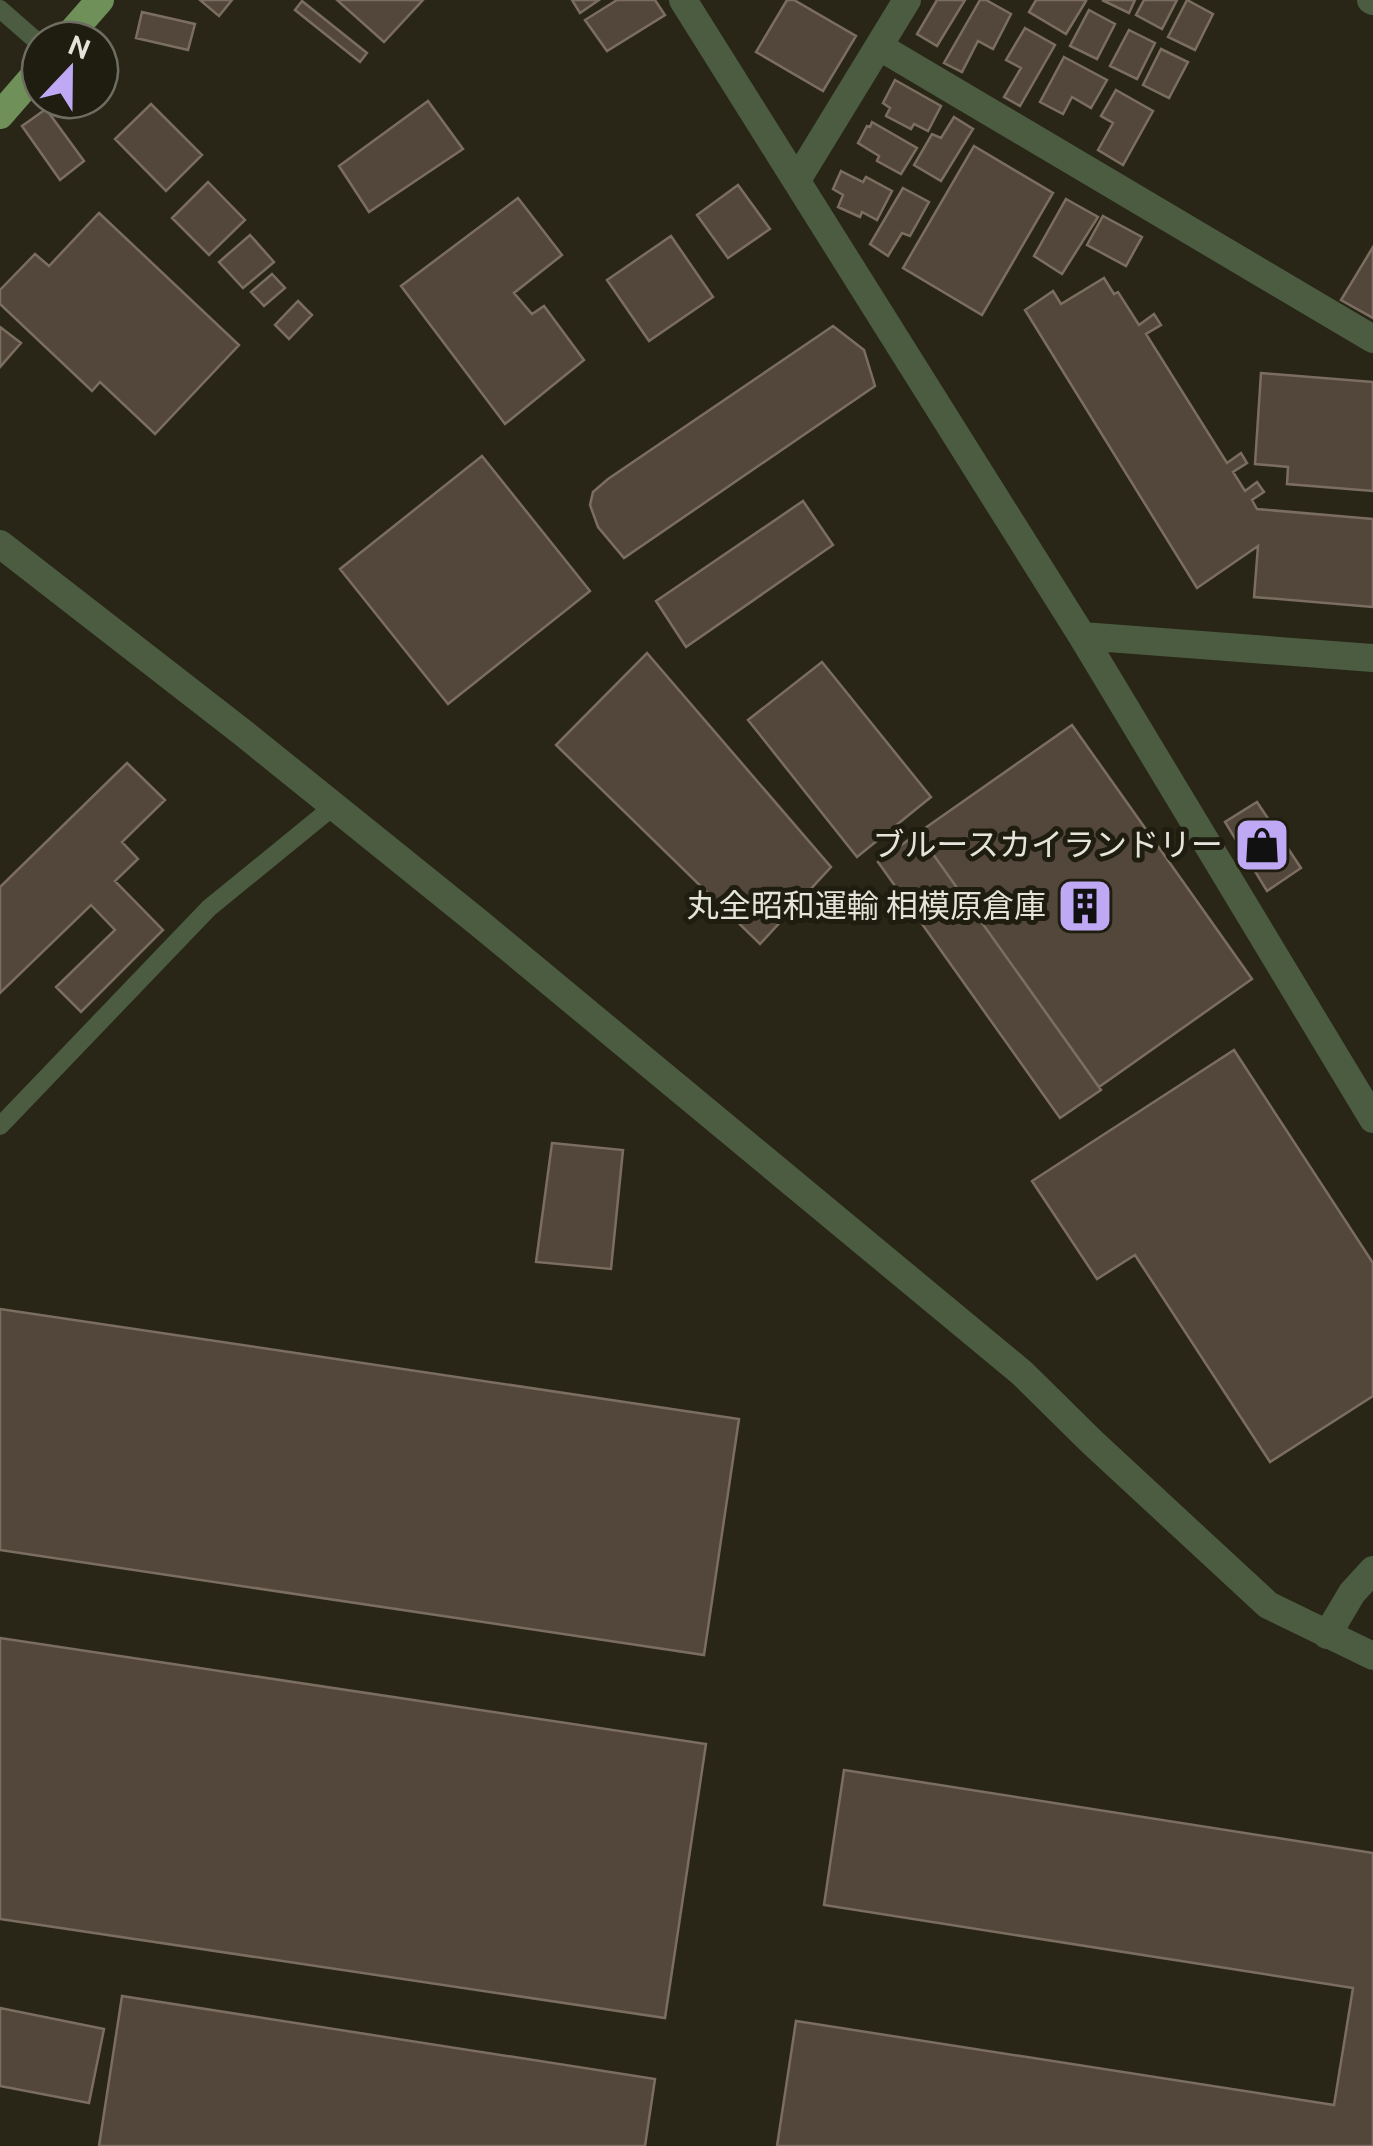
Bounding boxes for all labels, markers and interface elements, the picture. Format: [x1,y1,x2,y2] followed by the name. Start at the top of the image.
[20,20,120,120] north arrow
[64,28,95,65] text: N
[1232,815,1292,875] shop icon: ブルースカイランドリー
[873,826,1223,862] place label: ブルースカイランドリー
[1055,876,1115,936] building icon: 丸全昭和運輸 相模原倉庫
[687,887,1046,923] place label: 丸全昭和運輸 相模原倉庫

